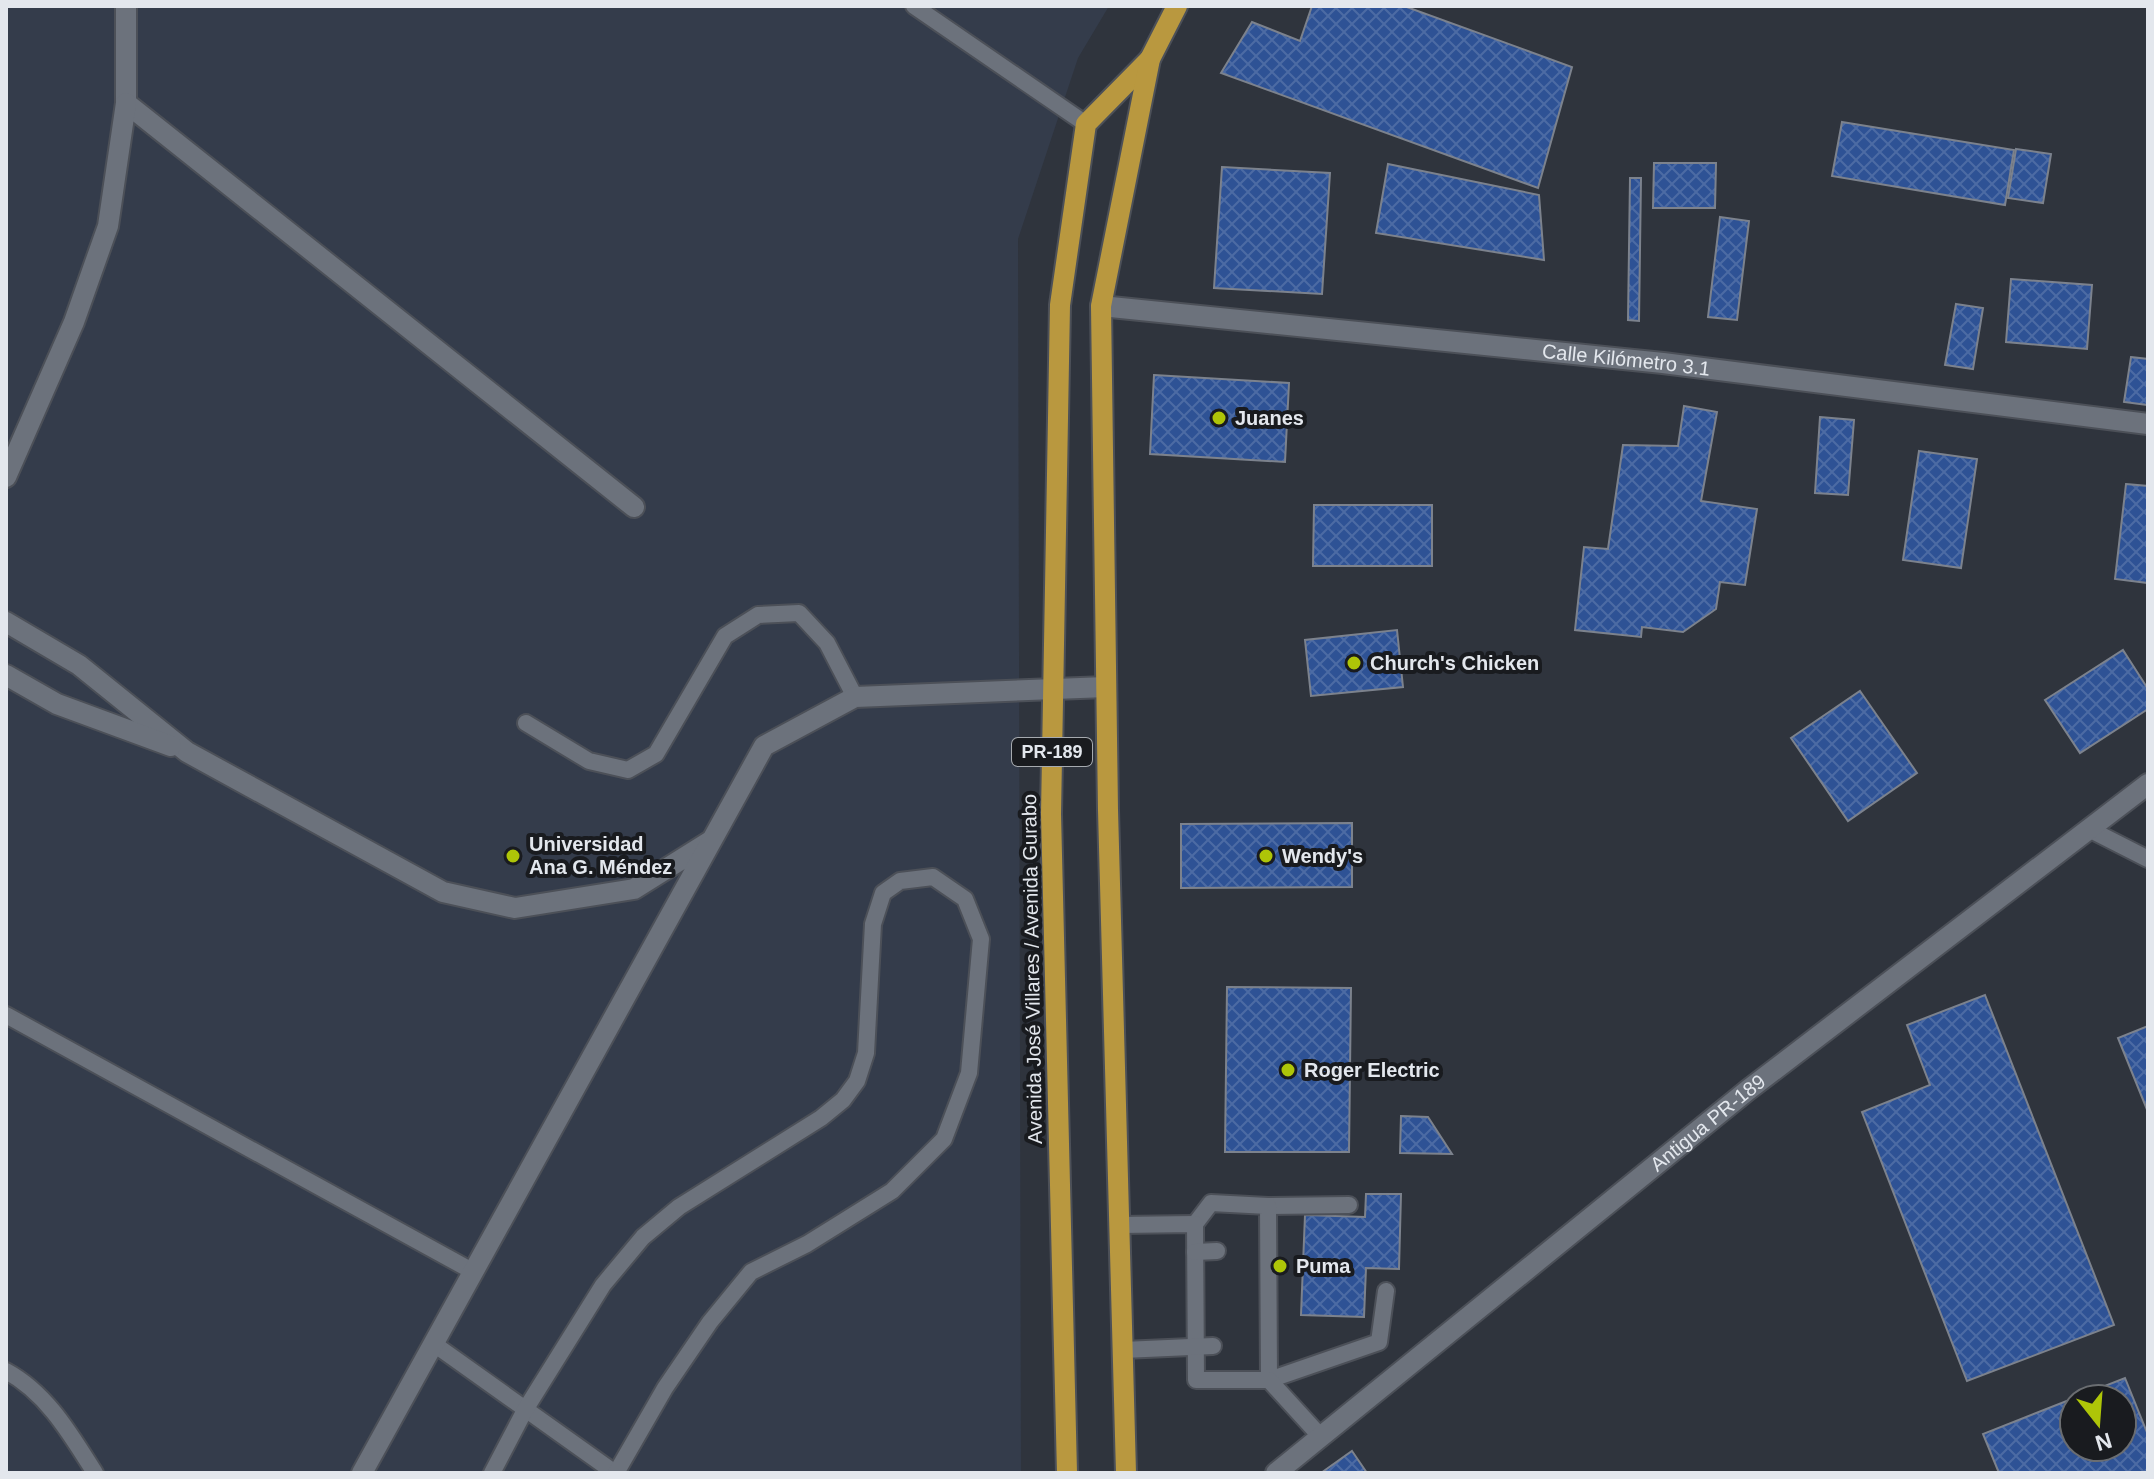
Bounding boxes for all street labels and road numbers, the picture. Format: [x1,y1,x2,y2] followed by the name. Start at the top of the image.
[1541,340,1712,380] street label: Calle Kilómetro 3.1
[1012,738,1092,766] road number: PR-189
[1018,794,1046,1144] street label: Avenida José Villares / Avenida Gurabo
[1646,1070,1770,1176] street label: Antigua PR-189

